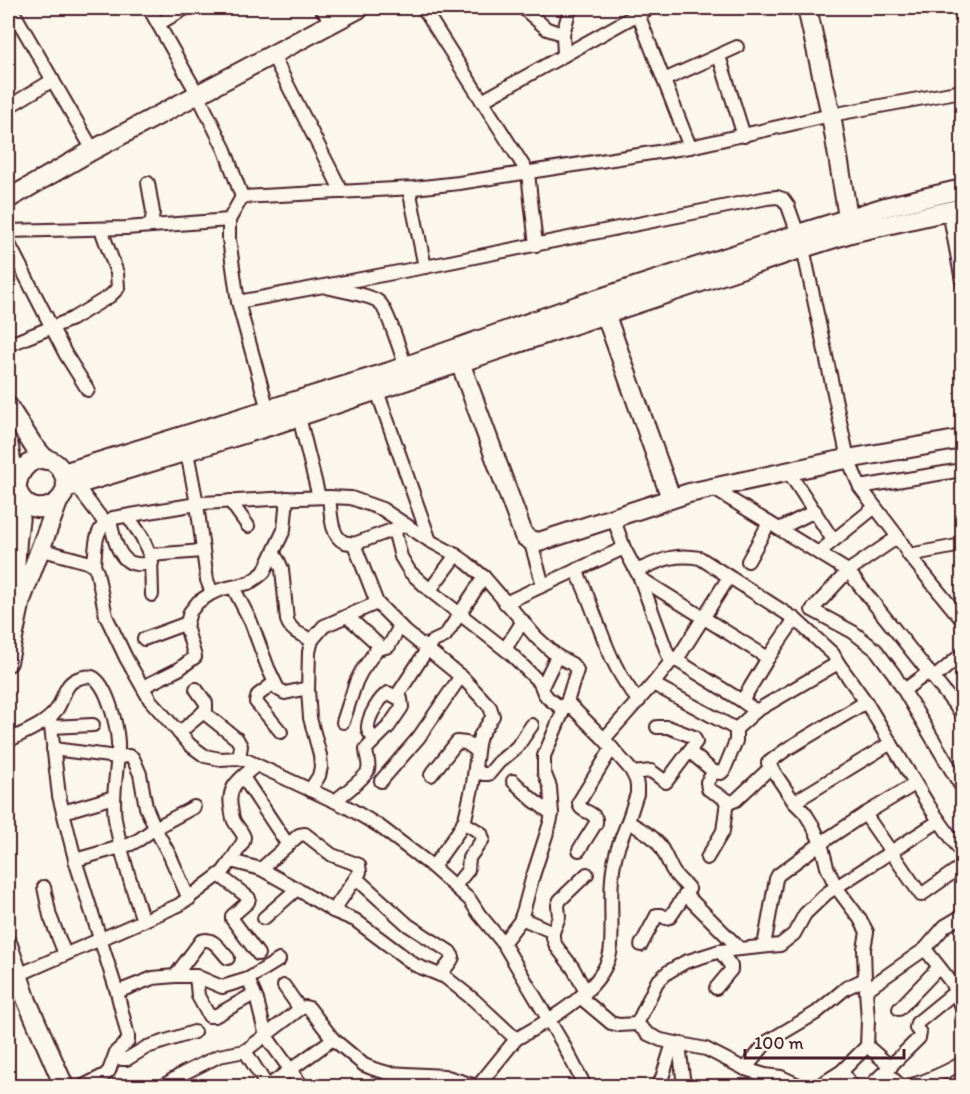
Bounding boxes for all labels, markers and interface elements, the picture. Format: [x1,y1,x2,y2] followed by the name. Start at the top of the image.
[745,1022,904,1060] scale bar
[754,1032,804,1054] text: 100 m

